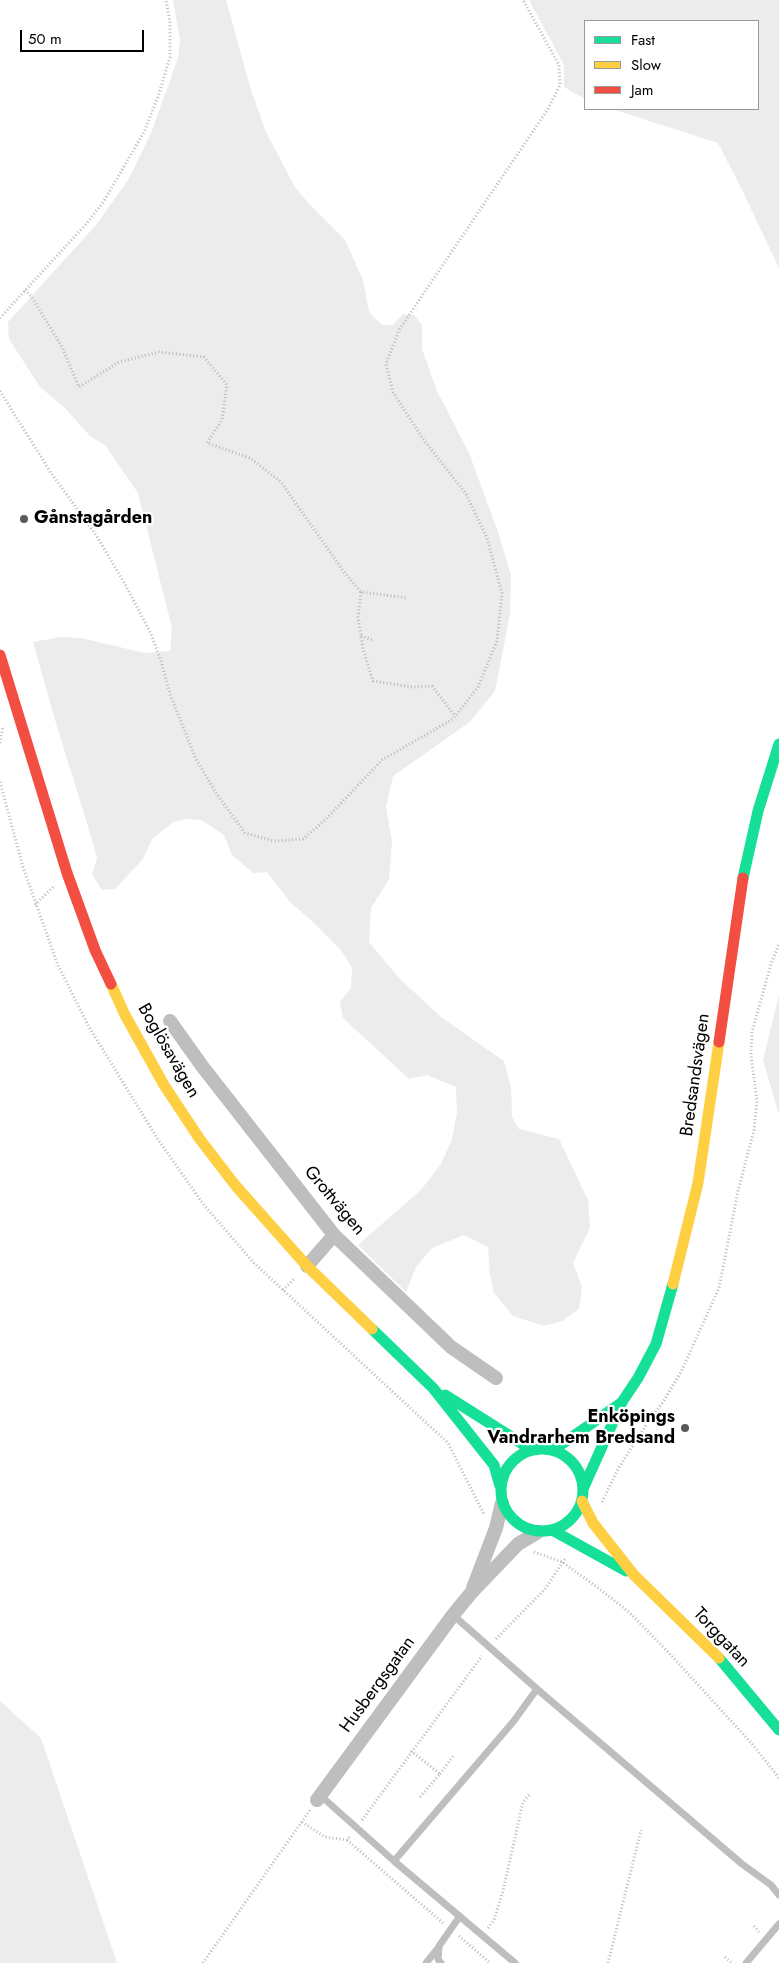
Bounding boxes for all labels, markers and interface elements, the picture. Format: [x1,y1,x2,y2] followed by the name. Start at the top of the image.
[22,20,146,52] scale bar
[584,20,759,110] legend
[28,28,62,50] text: 50 m
[631,29,655,51] text: Fast
[631,54,661,76] text: Slow
[631,79,654,101] text: Jam
[34,508,152,530] place label: Gånstagården
[18,513,30,525] marker: Gånstagården
[132,1000,204,1102] street label: Boglösavägen
[677,1012,715,1138] street label: Bredsandsvägen
[299,1162,369,1240] street label: Grottvägen
[487,1407,675,1450] place label: Enköpings Vandrarhem Bredsand
[679,1422,691,1434] marker: Enköpings Vandrarhem Bredsand
[688,1604,754,1672] street label: Torggatan
[336,1633,420,1737] street label: Husbergsgatan

